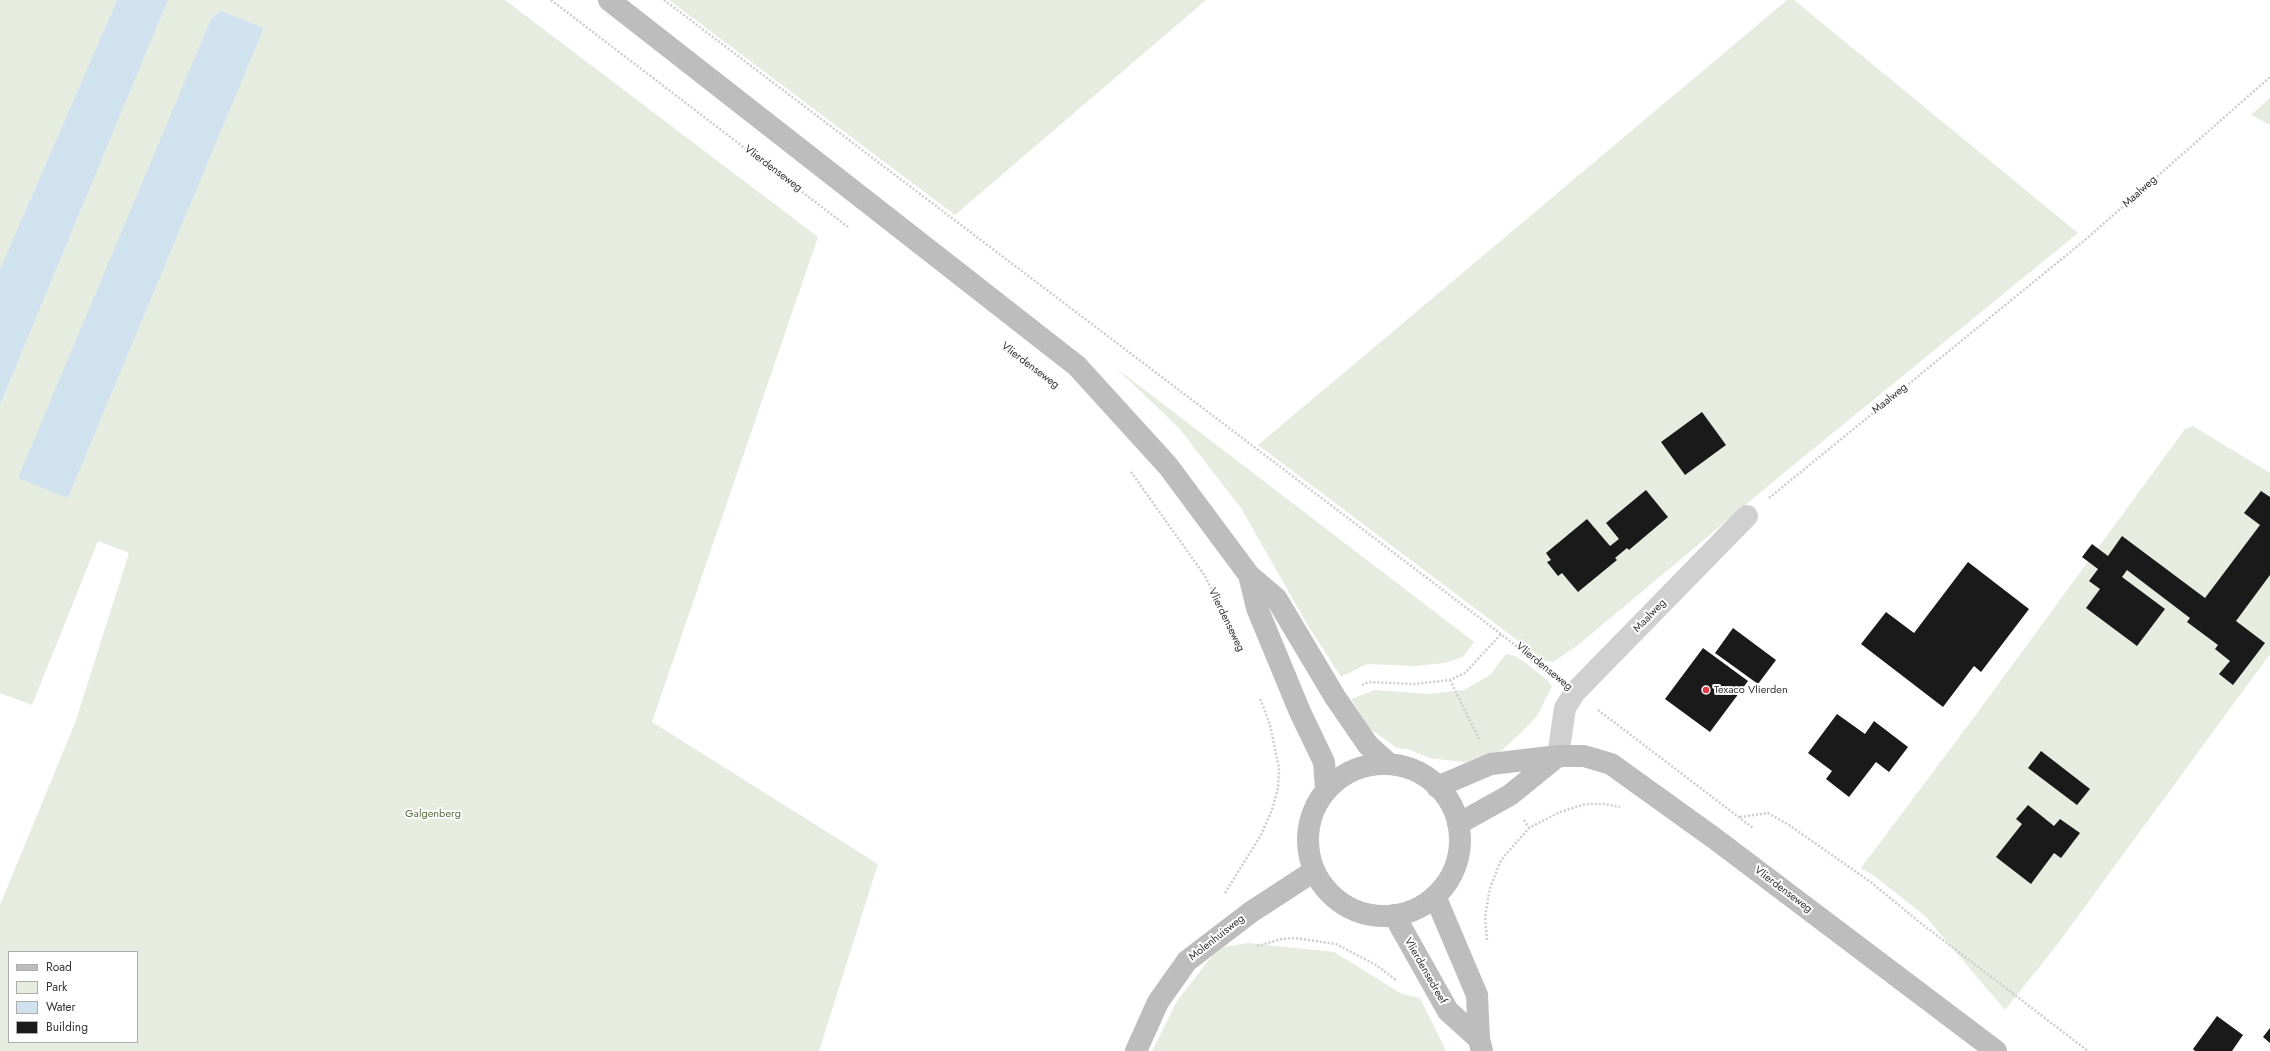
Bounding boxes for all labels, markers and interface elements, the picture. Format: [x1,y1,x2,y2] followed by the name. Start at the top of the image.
[741,143,805,195] street label: Vlierdenseweg
[2120,173,2160,211] street label: Maalweg
[998,340,1062,392] street label: Vlierdenseweg
[1870,381,1910,417] street label: Maalweg
[1205,586,1247,654] street label: Vlierdenseweg
[1631,597,1669,635] street label: Maalweg
[1513,640,1575,694] street label: Vlierdenseweg
[1714,683,1788,697] place label: Texaco Vlierden
[1701,685,1711,695] marker: Texaco Vlierden
[405,807,461,821] park label: Galgenberg
[1751,864,1815,916] street label: Vlierdenseweg
[1187,912,1247,964] street label: Molenhuisweg
[1401,936,1449,1006] street label: Vlierdensedreef
[8,951,138,1043] legend
[46,958,72,976] text: Road
[46,978,67,996] text: Park
[46,998,76,1016] text: Water
[46,1018,88,1036] text: Building

